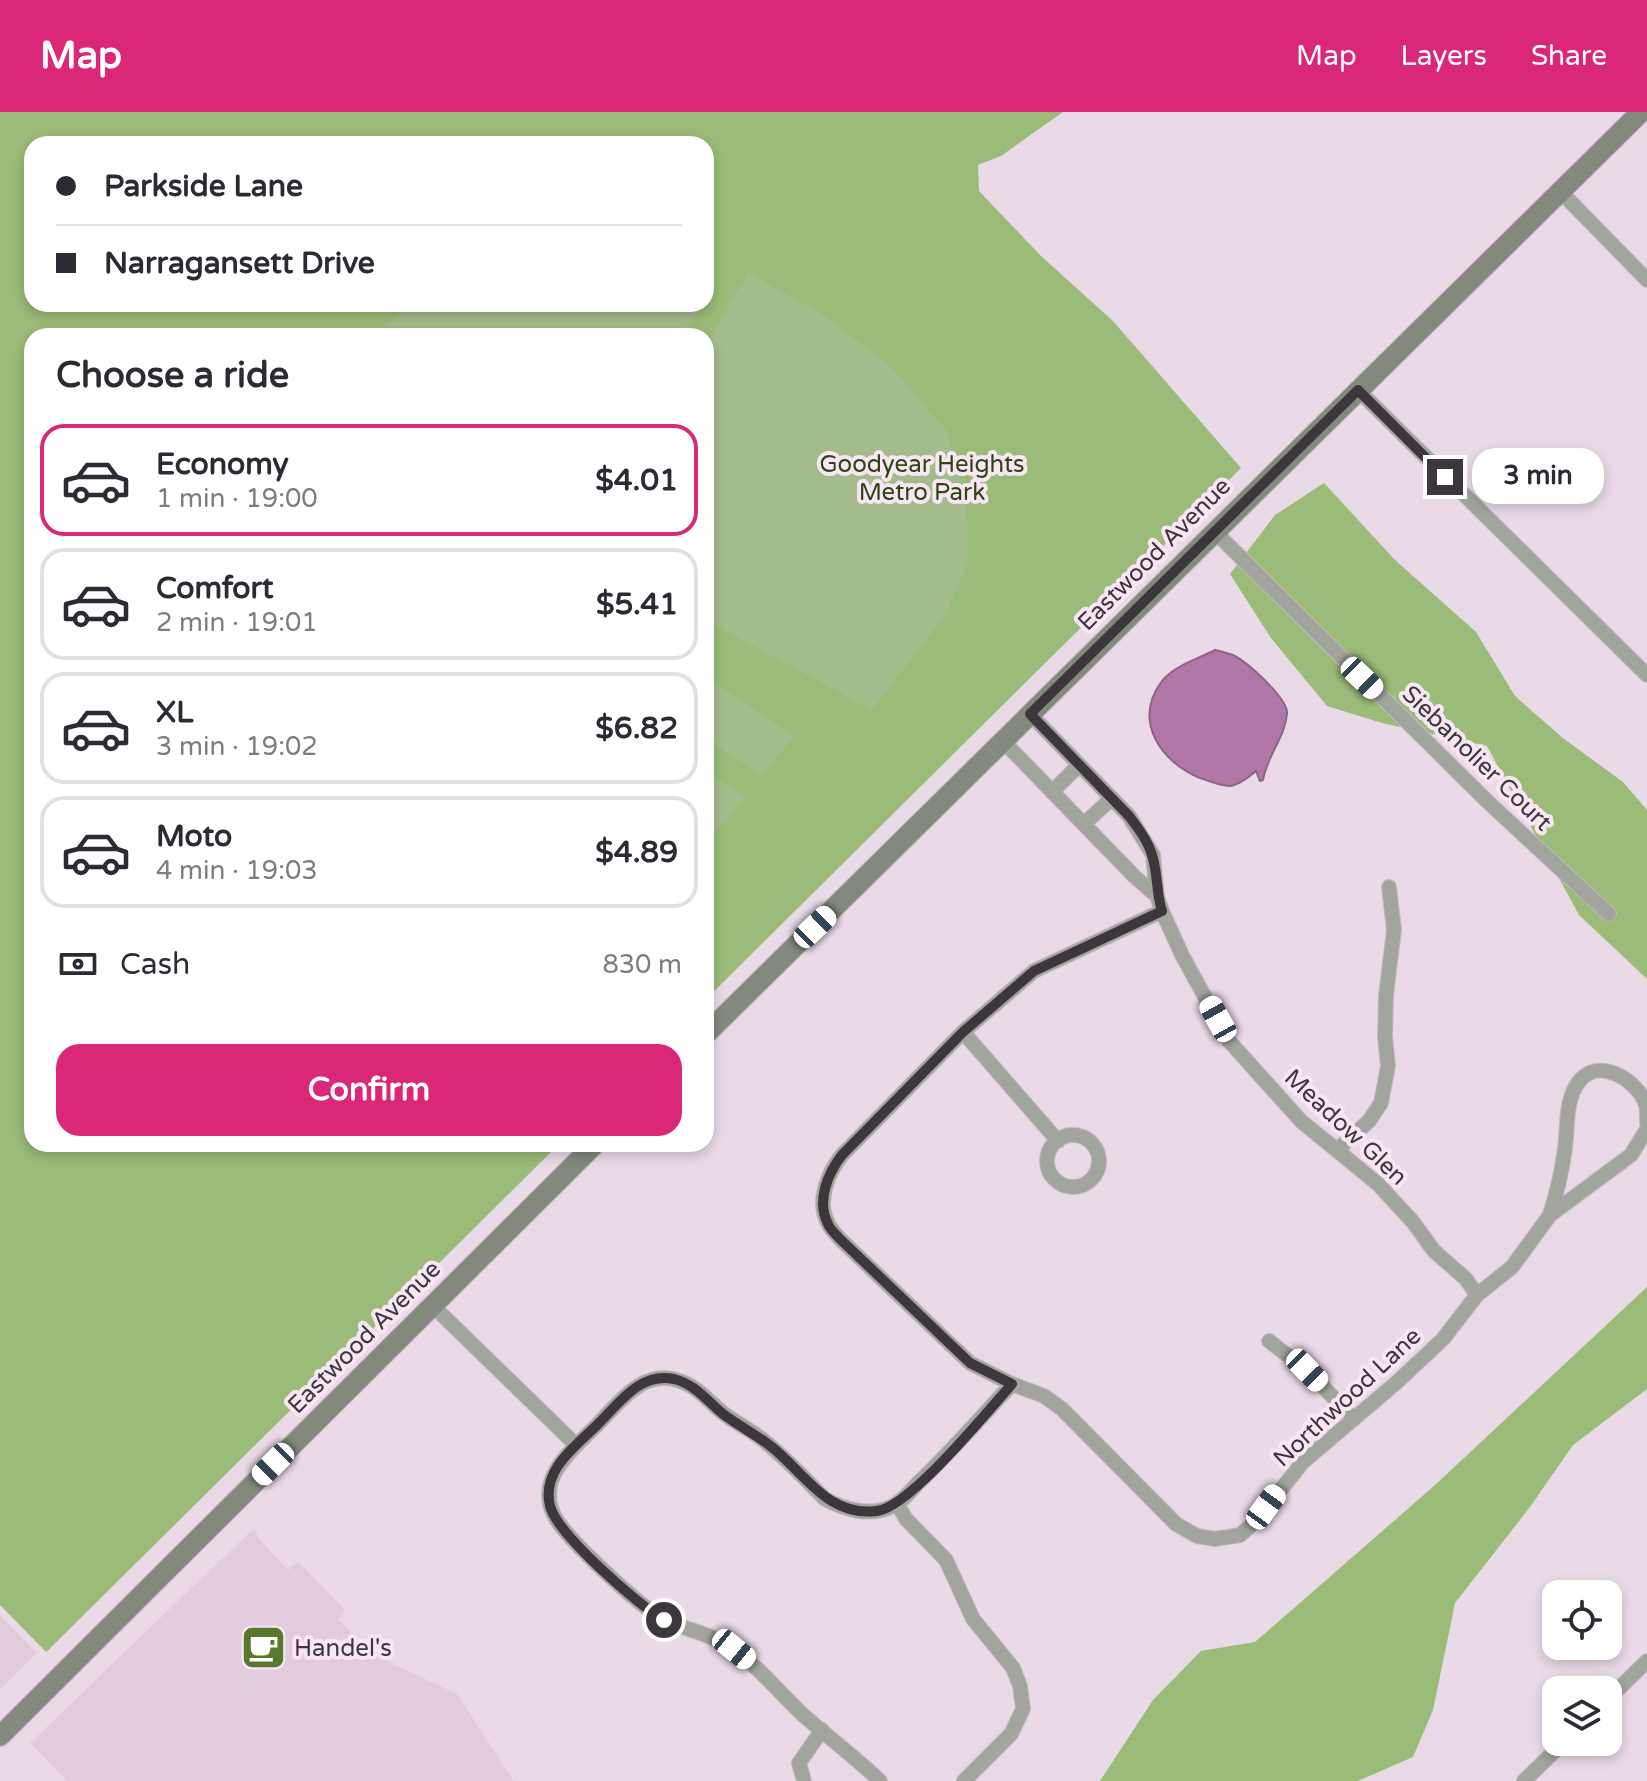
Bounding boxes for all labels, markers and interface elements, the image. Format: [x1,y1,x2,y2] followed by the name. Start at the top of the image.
[40,33,122,79] text: Map
[1296,39,1357,73] text: Map
[1401,39,1487,73] text: Layers
[1531,39,1607,73] text: Share
[104,168,303,205] text: Parkside Lane
[104,245,375,282] text: Narragansett Drive
[56,354,289,397] text: Choose a ride
[60,444,132,516] icon: car
[156,446,289,483] text: Economy
[1473,449,1605,505] callout: 3 min
[819,450,1025,507] park label: Goodyear Heights Metro Park
[1427,459,1463,495] route end
[1503,460,1573,491] text: 3 min
[595,462,678,499] text: $4.01
[1072,472,1237,637] street label: Eastwood Avenue
[156,483,318,514] text: 1 min · 19:00
[60,568,132,640] icon: car
[156,570,274,607] text: Comfort
[596,586,678,623] text: $5.41
[156,607,318,638] text: 2 min · 19:01
[1336,653,1388,703] car
[1396,680,1558,837] street label: Siebanolier Court
[60,692,132,764] icon: car
[156,694,193,731] text: XL
[595,710,678,747] text: $6.82
[156,731,318,762] text: 3 min · 19:02
[60,816,132,888] icon: car
[156,818,232,855] text: Moto
[595,834,678,871] text: $4.89
[156,855,318,886] text: 4 min · 19:03
[789,902,841,952] car
[56,942,100,986] icon: cash
[120,946,190,983] text: Cash
[602,949,682,980] text: 830 m
[1196,992,1240,1046] car
[56,1044,682,1136] button: Confirm
[1278,1063,1413,1192] street label: Meadow Glen
[282,1255,447,1420] street label: Eastwood Avenue
[1268,1322,1427,1473] street label: Northwood Lane
[1282,1344,1332,1396] car
[248,1439,298,1489] car
[1242,1481,1290,1533] car
[1542,1580,1622,1756] map controls
[1542,1580,1622,1660] button: locate
[646,1602,682,1638] route start
[239,1624,287,1672] cafe icon: Handel's
[708,1625,760,1673] car
[294,1634,392,1663] place label: Handel's
[1542,1676,1622,1756] button: layers

